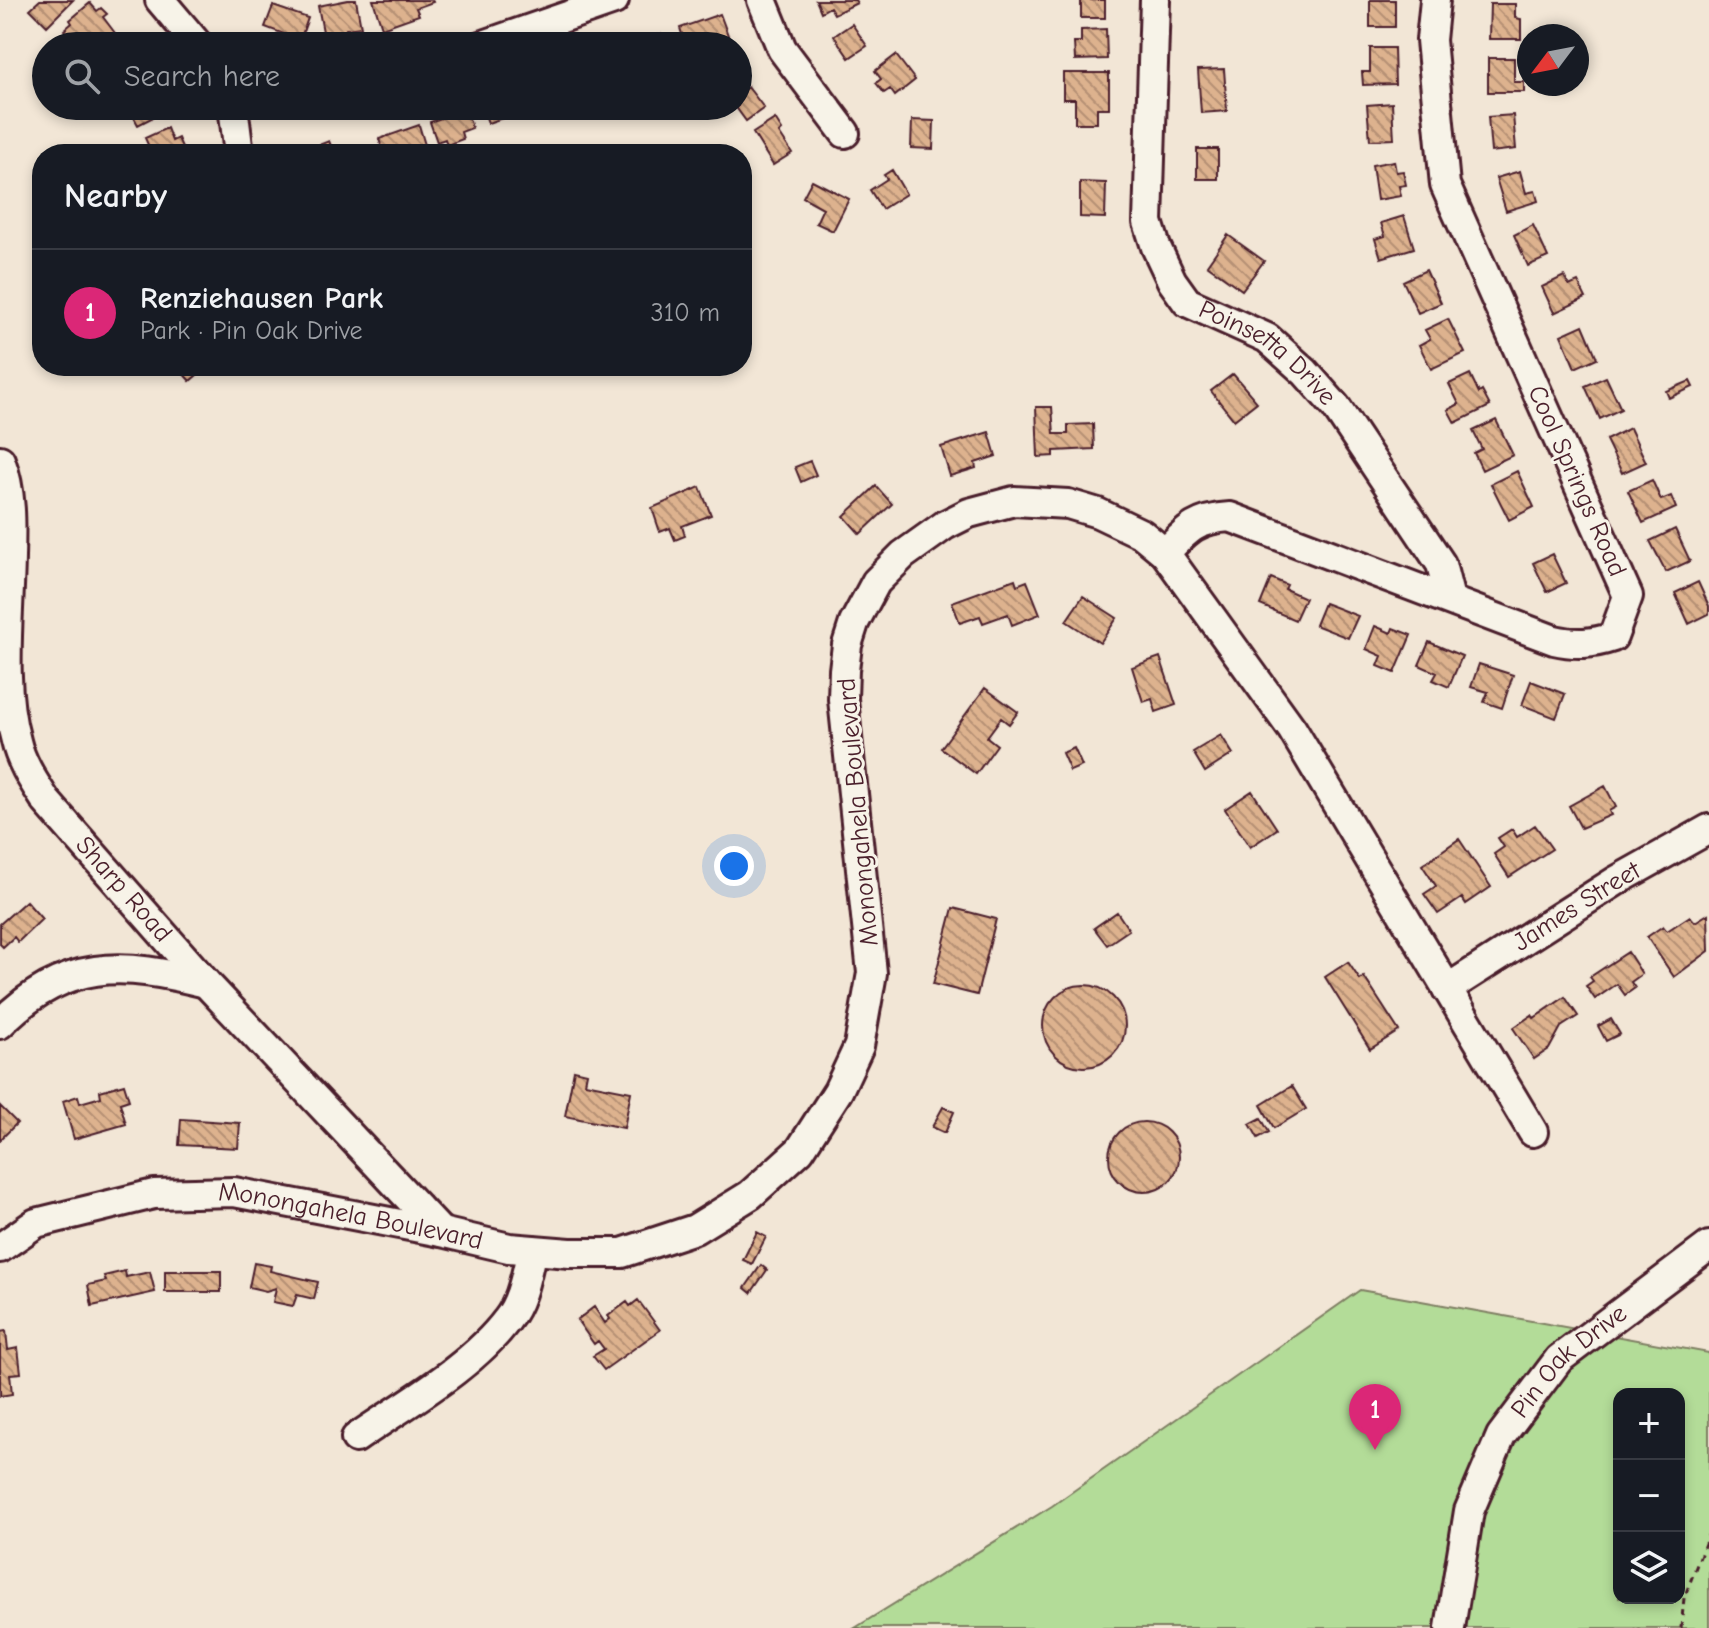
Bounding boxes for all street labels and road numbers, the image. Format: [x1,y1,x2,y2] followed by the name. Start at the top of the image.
[1194,294,1342,411] street label: Poinsetta Drive
[1521,381,1633,581] street label: Cool Springs Road
[831,677,885,947] street label: Monongahela Boulevard
[69,830,178,948] street label: Sharp Road
[1508,855,1647,958] street label: James Street
[218,1177,486,1256] street label: Monongahela Boulevard
[1505,1298,1633,1424] street label: Pin Oak Drive

